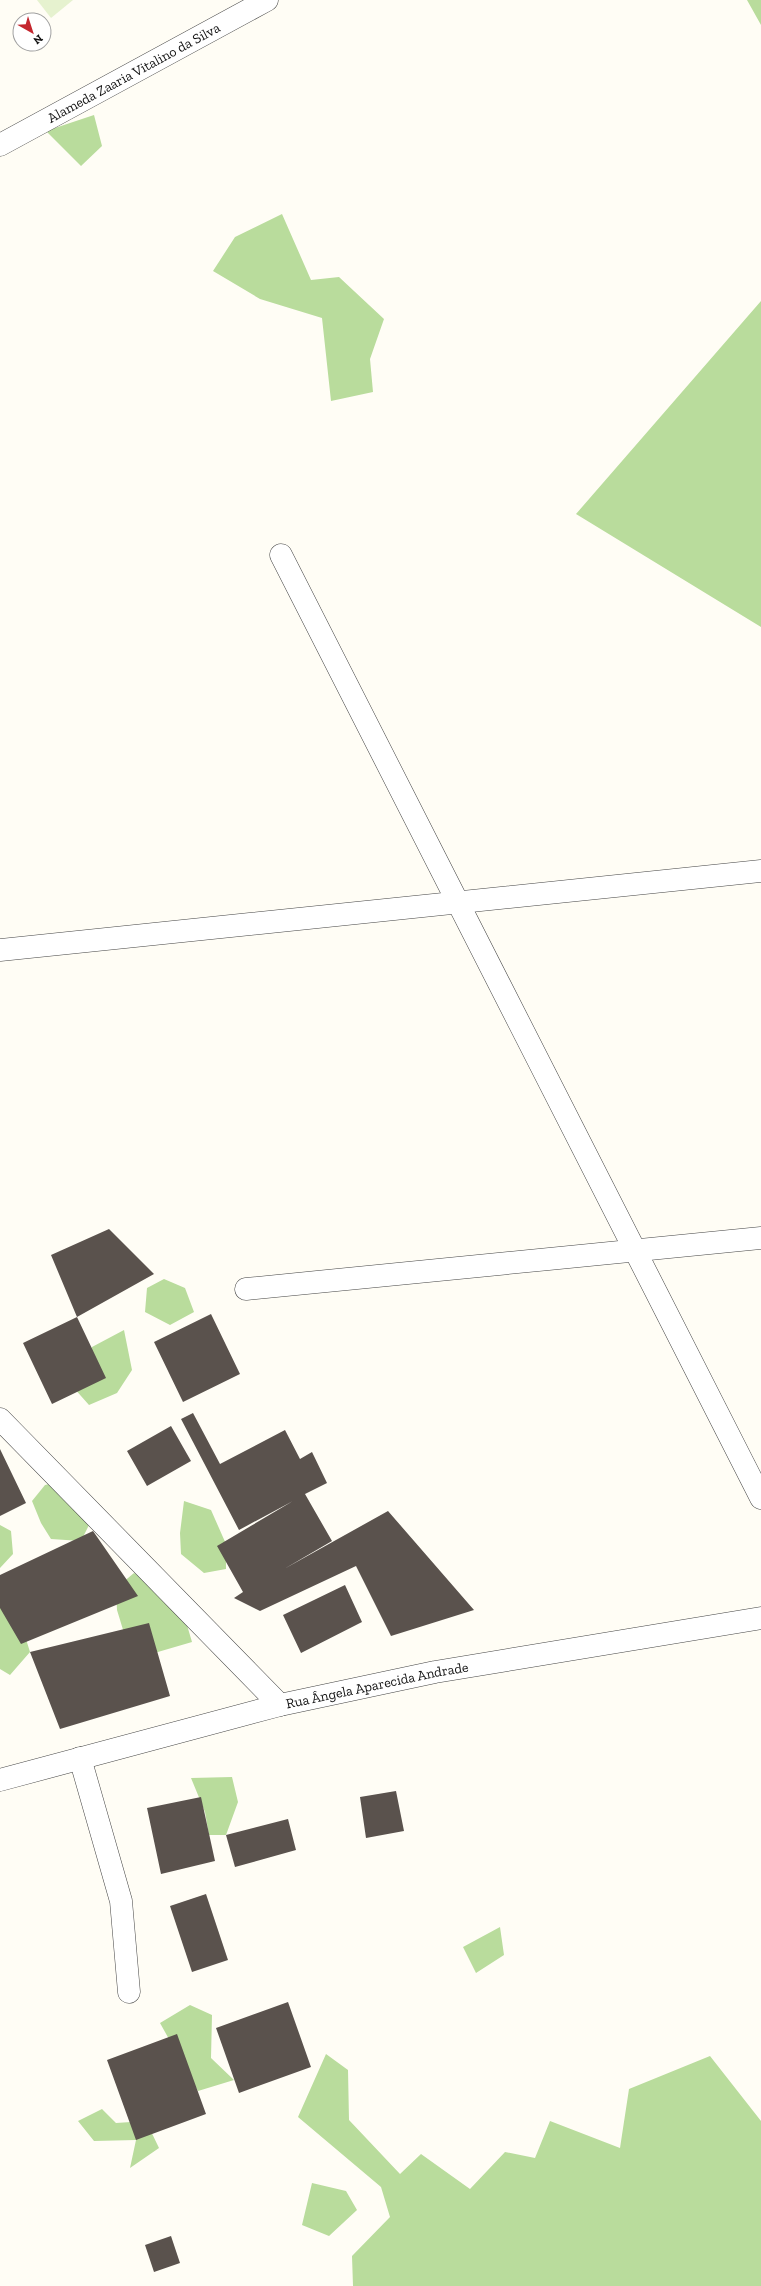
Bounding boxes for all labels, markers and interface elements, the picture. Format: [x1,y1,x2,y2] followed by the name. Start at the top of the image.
[12,12,52,52] north arrow
[45,19,223,127] street label: Alameda Zaaria Vitalino da Silva
[30,32,45,47] text: N
[284,1659,470,1713] street label: Rua Ângela Aparecida Andrade

